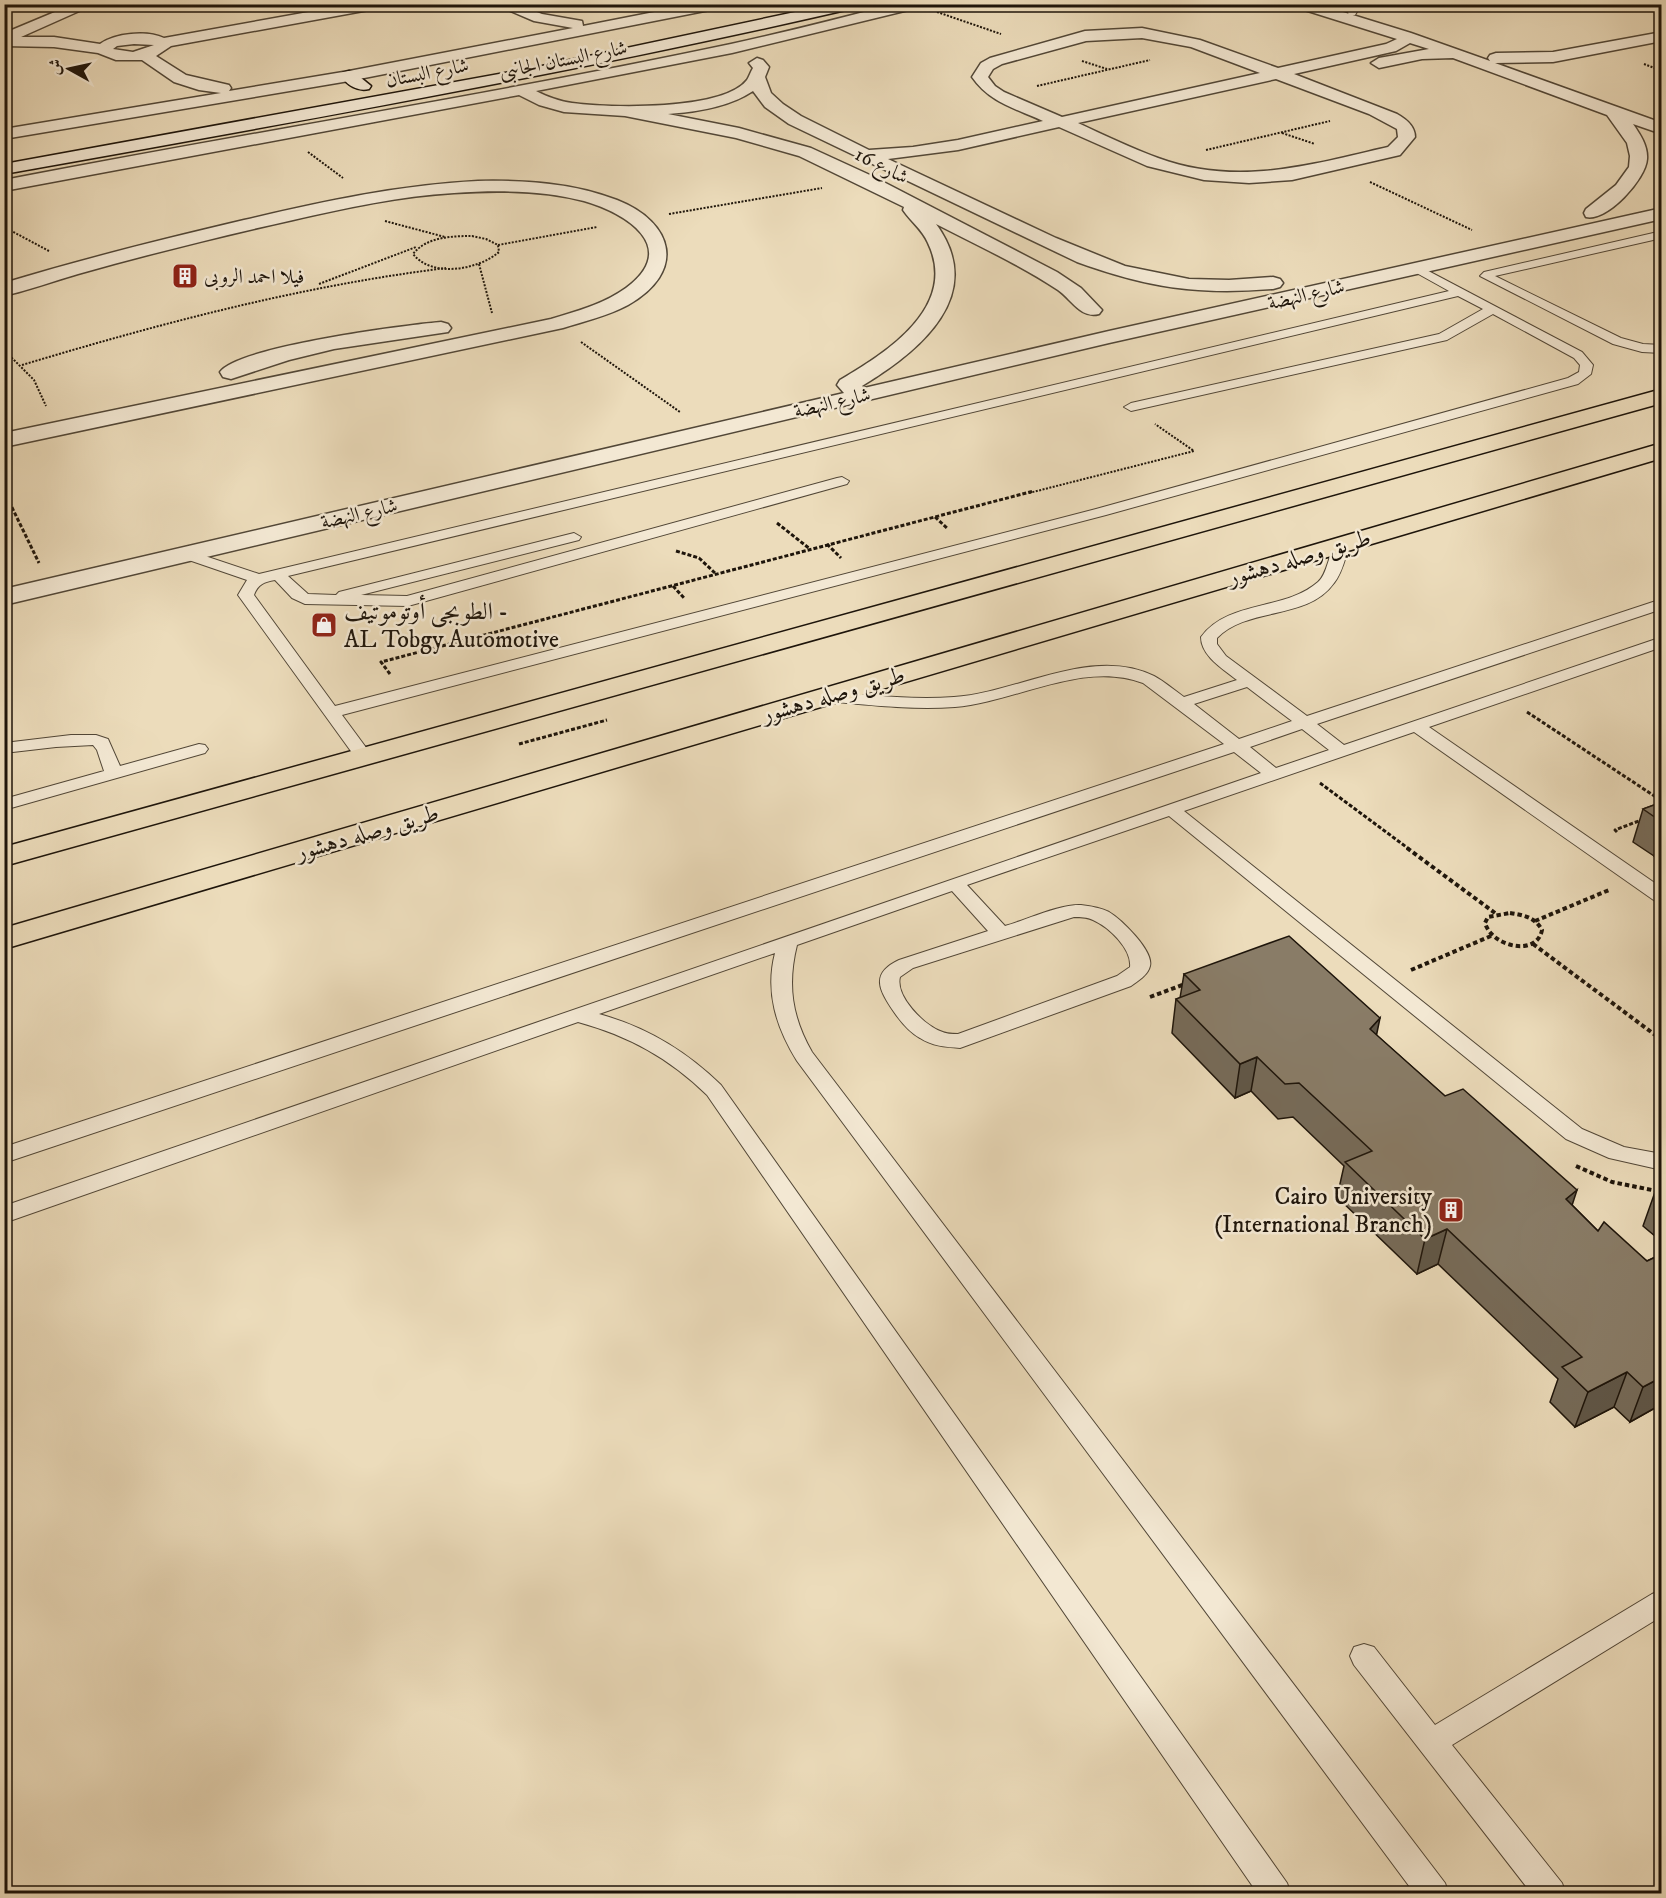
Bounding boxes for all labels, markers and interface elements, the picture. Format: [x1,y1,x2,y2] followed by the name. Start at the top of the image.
[497,36,630,89] street label: شارع البستان الجانبى
[39,39,99,99] north arrow
[384,53,472,98] street label: شارع البستان
[44,58,66,76] text: ش
[849,142,912,194] street label: شارع 16
[170,261,200,291] building icon: فيلا احمد الروبى
[204,265,304,291] place label: فيلا احمد الروبى
[1266,275,1348,320] street label: شارع النهضة
[792,383,874,428] street label: شارع النهضة
[319,494,401,539] street label: شارع النهضة
[1222,523,1374,593] street label: طريق وصله دهشور
[344,594,559,655] place label: الطوبجى أوتوموتيف - AL Tobgy Automotive
[309,610,339,640] shop icon: الطوبجى أوتوموتيف - AL Tobgy Automotive
[756,660,908,730] street label: طريق وصله دهشور
[290,798,442,868] street label: طريق وصله دهشور
[1214,1182,1433,1240] place label: Cairo University (International Branch)
[1436,1195,1466,1225] building icon: Cairo University (International Branch)

